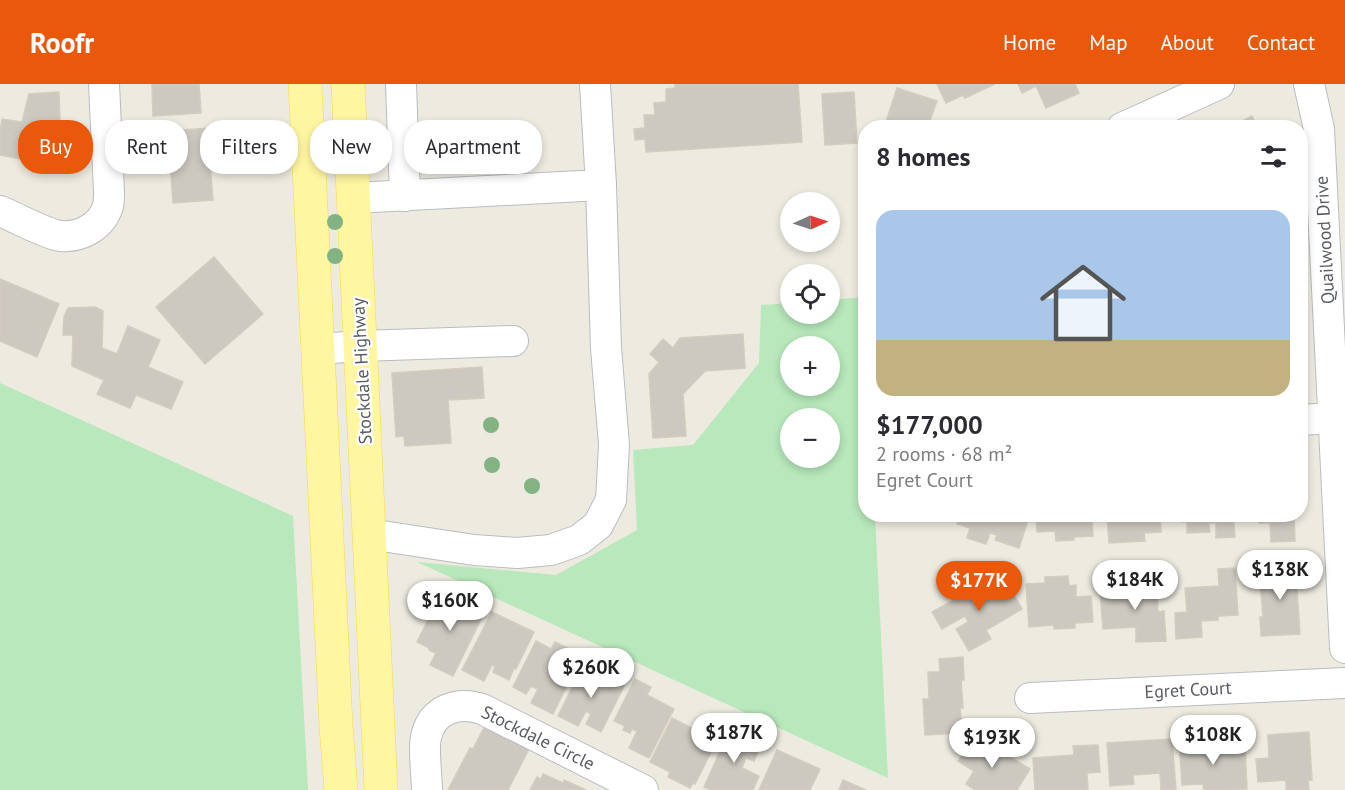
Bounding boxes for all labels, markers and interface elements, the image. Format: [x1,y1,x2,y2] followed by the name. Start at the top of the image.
[30,24,94,61] text: Roofr
[1003,29,1056,56] text: Home
[1089,29,1128,56] text: Map
[1161,29,1214,56] text: About
[1247,29,1315,56] text: Contact
[18,120,93,174] chip: Buy
[105,120,188,174] chip: Rent
[200,120,298,174] chip: Filters
[310,120,392,174] chip: New
[404,120,542,174] chip: Apartment
[876,140,971,173] text: 8 homes
[1257,140,1290,173] icon: filters
[1310,175,1339,305] street label: Quailwood Drive
[780,192,840,252] north arrow
[780,192,840,468] map controls
[1029,249,1137,357] icon: home
[780,264,840,324] button: locate
[346,297,377,445] street label: Stockdale Highway
[780,336,840,396] button: +
[780,408,840,468] button: −
[876,408,983,441] text: $177,000
[876,441,1012,467] text: 2 rooms · 68 m²
[876,467,973,493] text: Egret Court
[1238,550,1322,601] pin: $138K
[1251,556,1309,582] text: $138K
[1093,560,1177,611] pin: $184K
[937,561,1021,612] pin: $177K
[1106,566,1164,592] text: $184K
[950,567,1008,593] text: $177K
[408,581,492,632] pin: $160K
[421,587,479,613] text: $160K
[549,648,633,699] pin: $260K
[562,654,620,680] text: $260K
[1144,676,1232,703] street label: Egret Court
[478,700,599,775] street label: Stockdale Circle
[692,713,776,764] pin: $187K
[1171,715,1255,766] pin: $108K
[950,718,1034,769] pin: $193K
[705,719,763,745] text: $187K
[1184,721,1242,747] text: $108K
[963,724,1021,750] text: $193K

